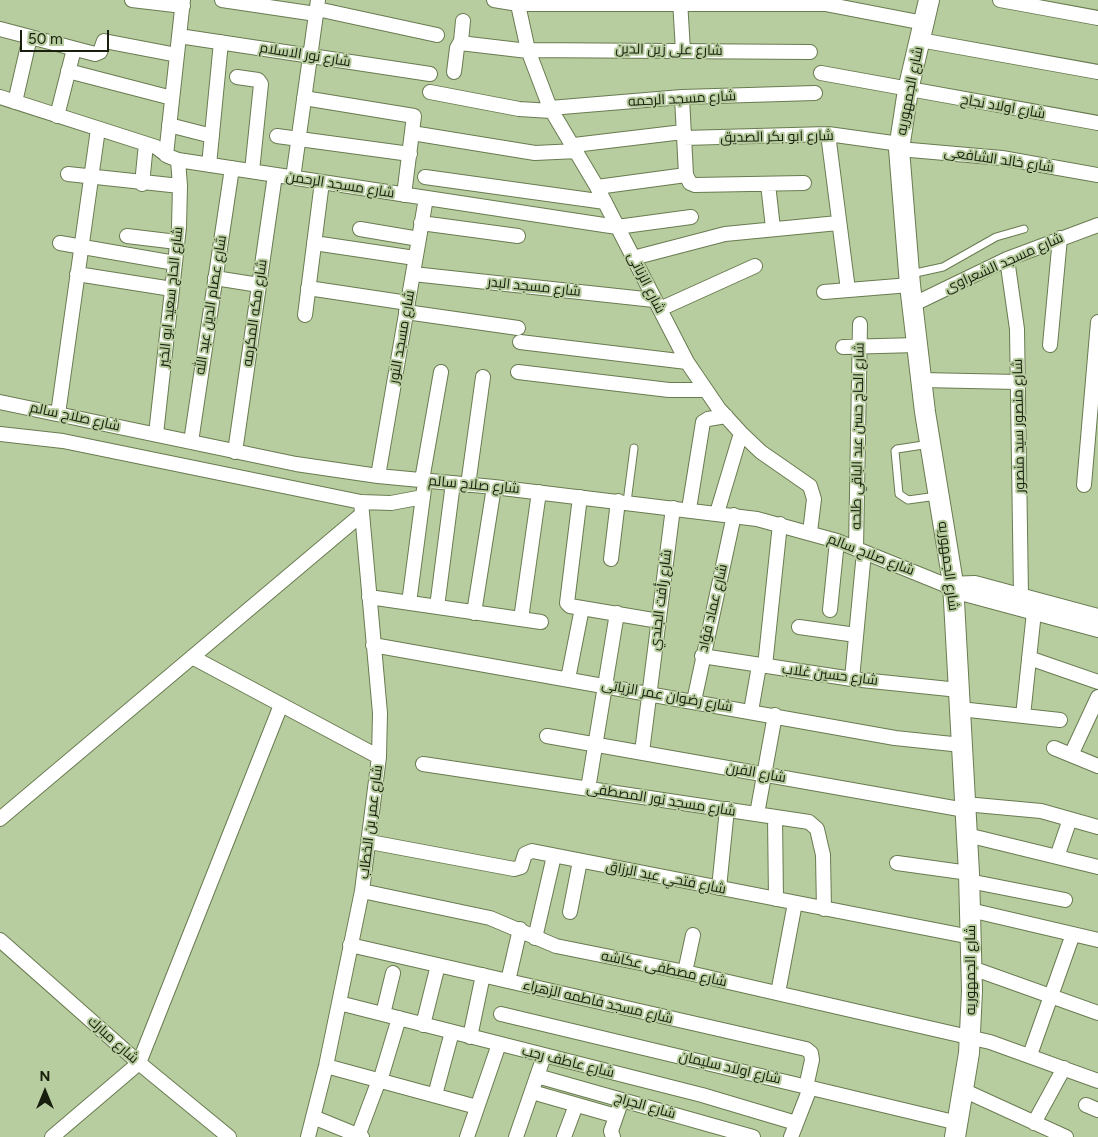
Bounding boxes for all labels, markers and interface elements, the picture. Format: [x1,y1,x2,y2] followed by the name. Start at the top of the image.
[22,20,111,52] scale bar
[28,30,63,48] text: 50 m
[258,40,352,70] street label: شارع نور الاسلام
[615,41,723,59] street label: شارع على زين الدين
[893,45,927,137] street label: شارع الجمهوريه
[628,88,736,110] street label: شارع مسجد الرحمه
[959,91,1047,123] street label: شارع اولاد نجاح
[720,128,834,146] street label: شارع ابو بكر الصديق
[943,144,1055,176] street label: شارع خالد الشافعى
[284,168,396,202] street label: شارع مسجد الرحمن
[155,226,187,368] street label: شارع الحاج سعيد ابو الخير
[942,229,1066,297] street label: شارع مسجد الشعراوى
[192,234,230,376] street label: شارع عصام الدين عبد الله
[623,250,669,316] street label: شارع الزناتى
[239,258,271,368] street label: شارع مكه المكرمه
[486,274,582,300] street label: شارع مسجد البدر
[386,289,418,385] street label: شارع مسجد النور
[848,342,868,530] street label: شارع الحاج حسن عبد الباقي طلحه
[1009,359,1029,493] street label: شارع منصور سيد منصور
[28,399,122,435] street label: شارع صلاح سالم
[428,473,520,497] street label: شارع صلاح سالم
[934,520,962,612] street label: شارع الجمهوريه
[825,531,917,579] street label: شارع صلاح سالم
[646,549,676,651] street label: شارع رأفت الجندي
[695,562,731,654] street label: شارع عماد فؤاد
[781,661,879,689] street label: شارع حسين غلاب
[600,676,734,716] street label: شارع رضوان عمر الزياتى
[725,759,787,787] street label: شارع الفرن
[356,764,386,880] street label: شارع عمر بن الخطاب
[585,780,737,820] street label: شارع مسجد نور المصطفى
[604,858,728,898] street label: شارع فتحي عبد الرزاق
[963,925,979,1015] street label: شارع الجمهوريه
[600,947,728,991] street label: شارع مصطفى عكاشه
[521,977,675,1027] street label: شارع مسجد فاطمه الزهراء
[84,1013,142,1067] street label: شارع مبارك
[520,1042,616,1082] street label: شارع عاطف رجب
[677,1048,783,1088] street label: شارع اولاد سليمان
[20,1067,70,1117] north arrow
[40,1068,50,1085] text: N
[613,1089,677,1123] street label: شارع الجراج

